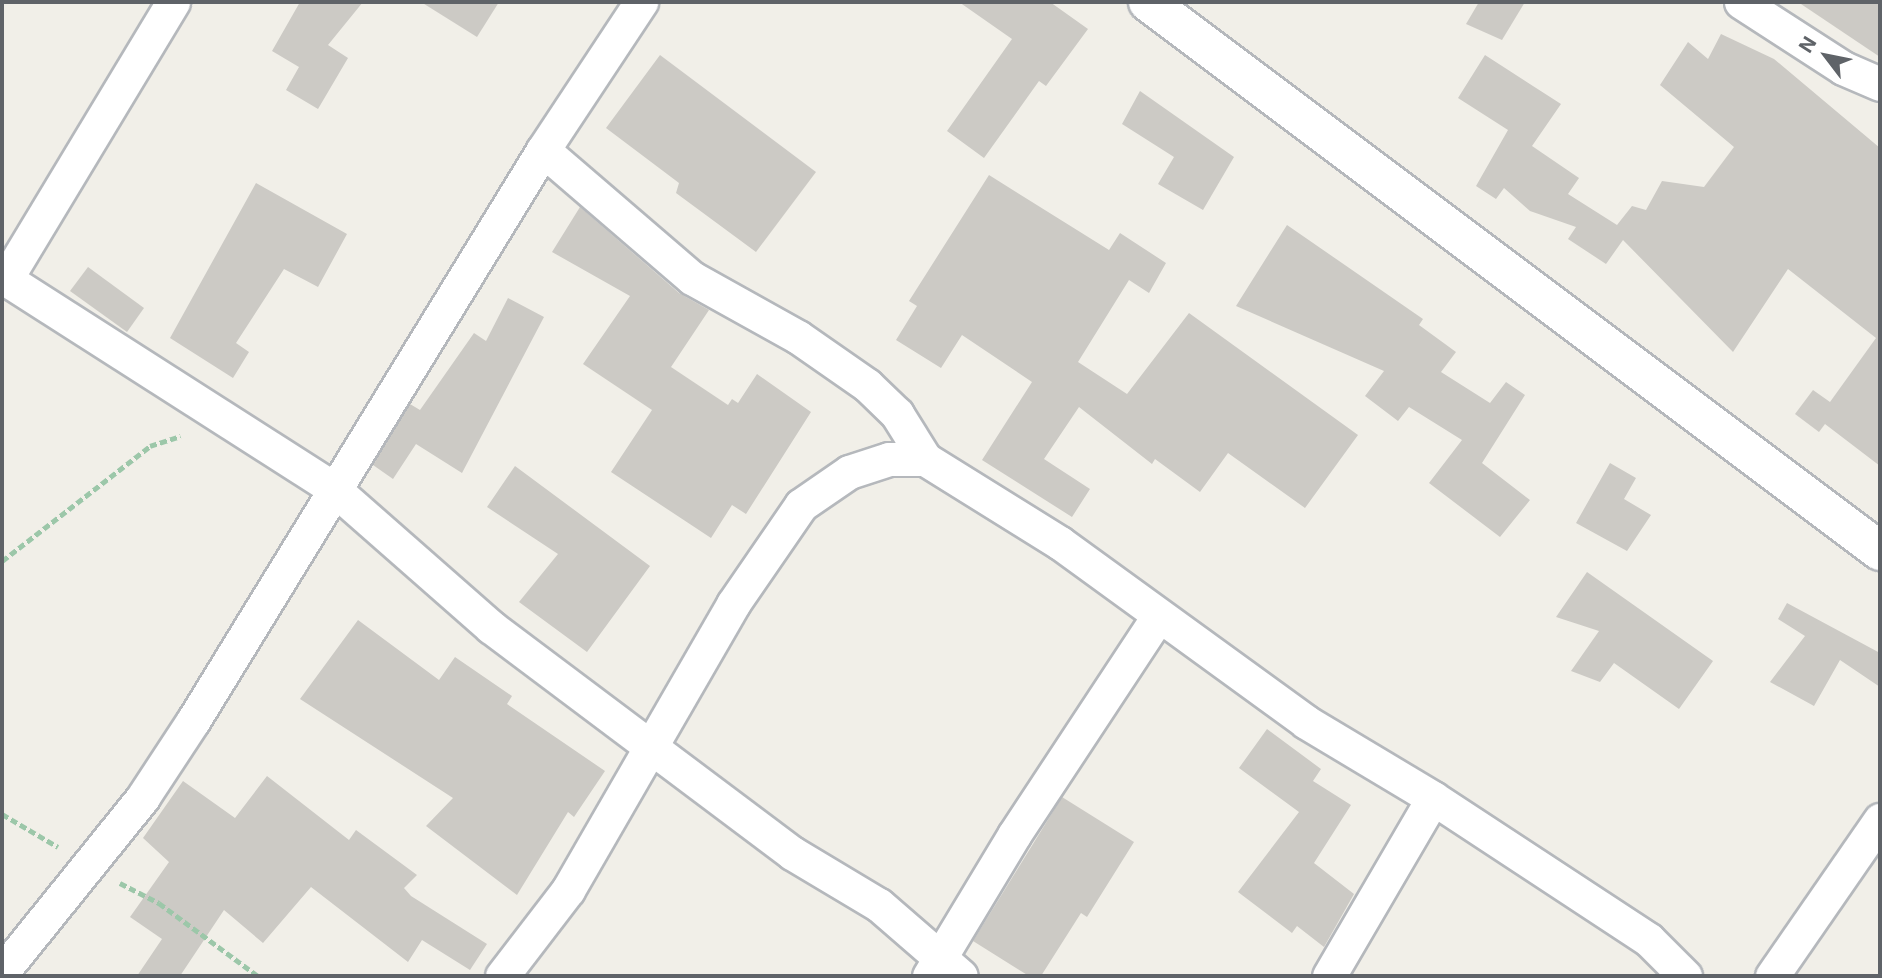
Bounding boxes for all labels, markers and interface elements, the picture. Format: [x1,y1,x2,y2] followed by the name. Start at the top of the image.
[1791,21,1861,91] north arrow
[1794,32,1821,57] text: N

